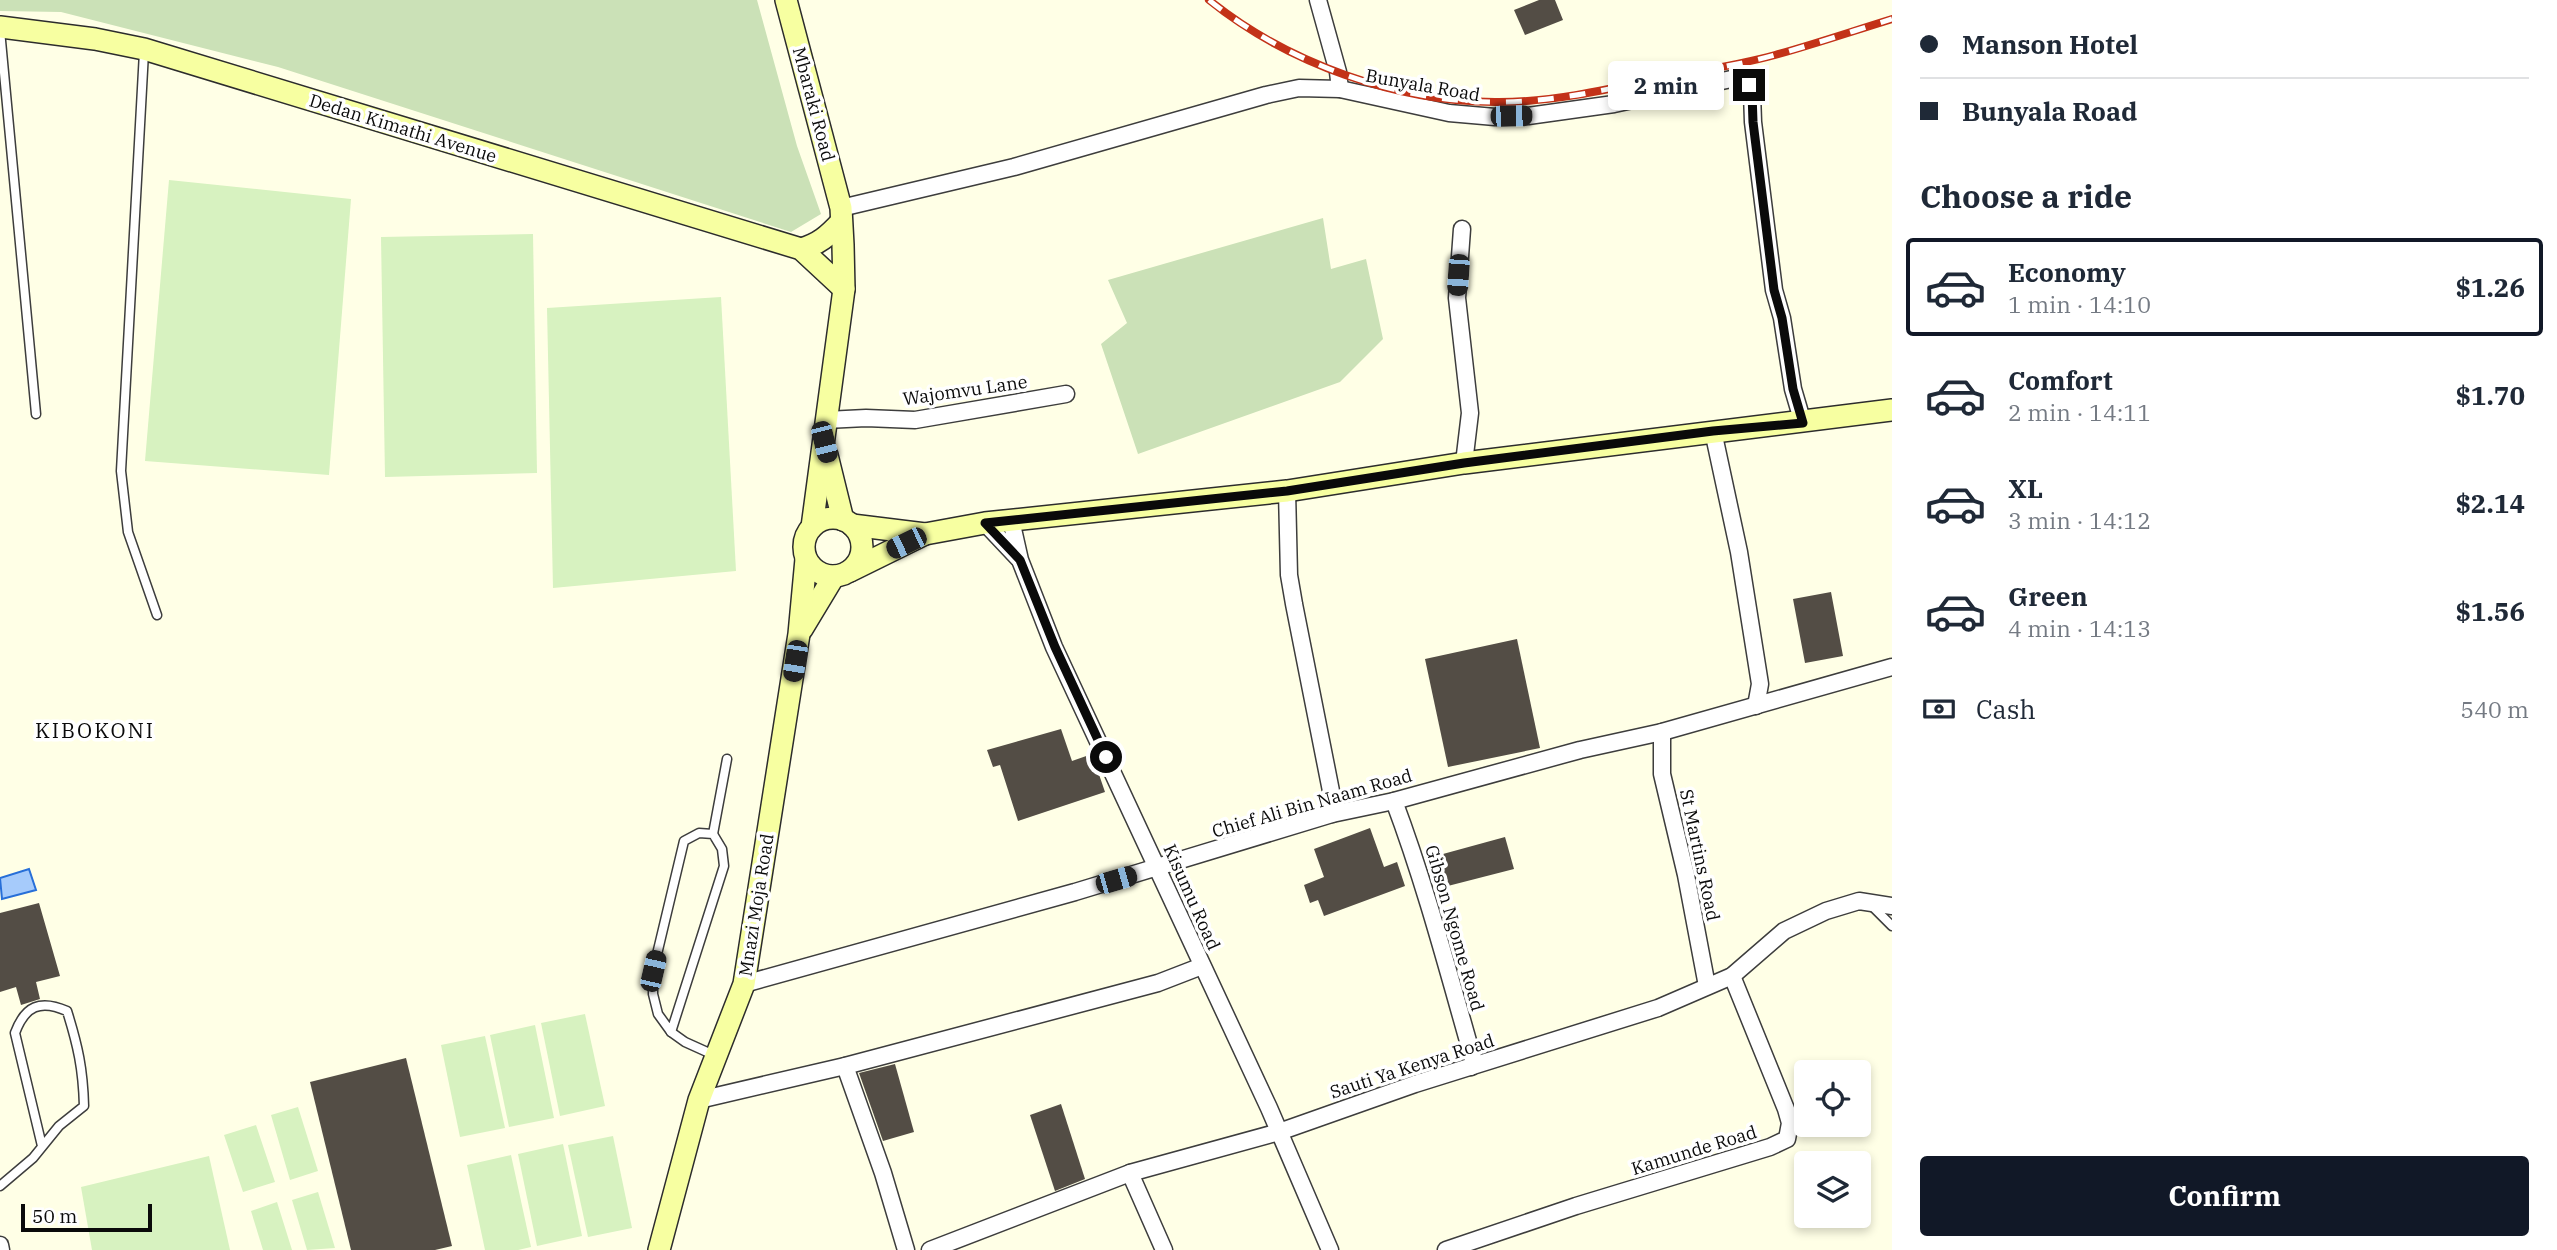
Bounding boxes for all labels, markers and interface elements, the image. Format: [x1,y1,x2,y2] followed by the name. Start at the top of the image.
[1962,27,2138,61] text: Manson Hotel
[788,44,840,164] street label: Mbaraki Road
[1609,60,1724,110] callout: 2 min
[1364,64,1482,106] street label: Bunyala Road
[1733,69,1765,101] route end
[1634,70,1698,100] text: 2 min
[306,89,500,167] street label: Dedan Kimathi Avenue
[1962,94,2137,128] text: Bunyala Road
[1490,105,1533,127] car
[1920,175,2132,217] text: Choose a ride
[1447,253,1470,297] car
[2008,255,2126,289] text: Economy
[1924,256,1987,319] icon: car
[2455,270,2525,304] text: $1.26
[2008,289,2151,319] text: 1 min · 14:10
[2008,363,2113,397] text: Comfort
[1924,364,1987,427] icon: car
[901,370,1029,410] street label: Wajomvu Lane
[2455,378,2525,412] text: $1.70
[2008,397,2151,427] text: 2 min · 14:11
[809,419,840,465] car
[2008,471,2043,505] text: XL
[1924,472,1987,535] icon: car
[2455,486,2525,520] text: $2.14
[2008,505,2151,535] text: 3 min · 14:12
[883,524,930,562] car
[2008,579,2088,613] text: Green
[1924,580,1987,643] icon: car
[2455,594,2525,628] text: $1.56
[2008,613,2151,643] text: 4 min · 14:13
[782,639,809,683] car
[1920,690,1958,728] icon: cash
[1976,692,2036,726] text: Cash
[2460,694,2529,724] text: 540 m
[35,716,155,744] district label: KIBOKONI
[1090,741,1122,773] route start
[1209,763,1415,843] street label: Chief Ali Bin Naam Road
[1675,787,1725,923] street label: St Martins Road
[733,832,779,978] street label: Mnazi Moja Road
[1158,840,1226,954] street label: Kisumu Road
[1420,842,1490,1014] street label: Gibson Ngome Road
[1093,864,1140,896] car
[639,948,668,994] car
[1327,1029,1497,1103] street label: Sauti Ya Kenya Road
[1794,1060,1871,1228] map controls
[1794,1060,1871,1137] button: locate
[1629,1120,1759,1180] street label: Kamunde Road
[1794,1151,1871,1228] button: layers
[1920,1156,2529,1236] button: Confirm
[21,1201,152,1233] scale bar
[32,1204,77,1228] text: 50 m

